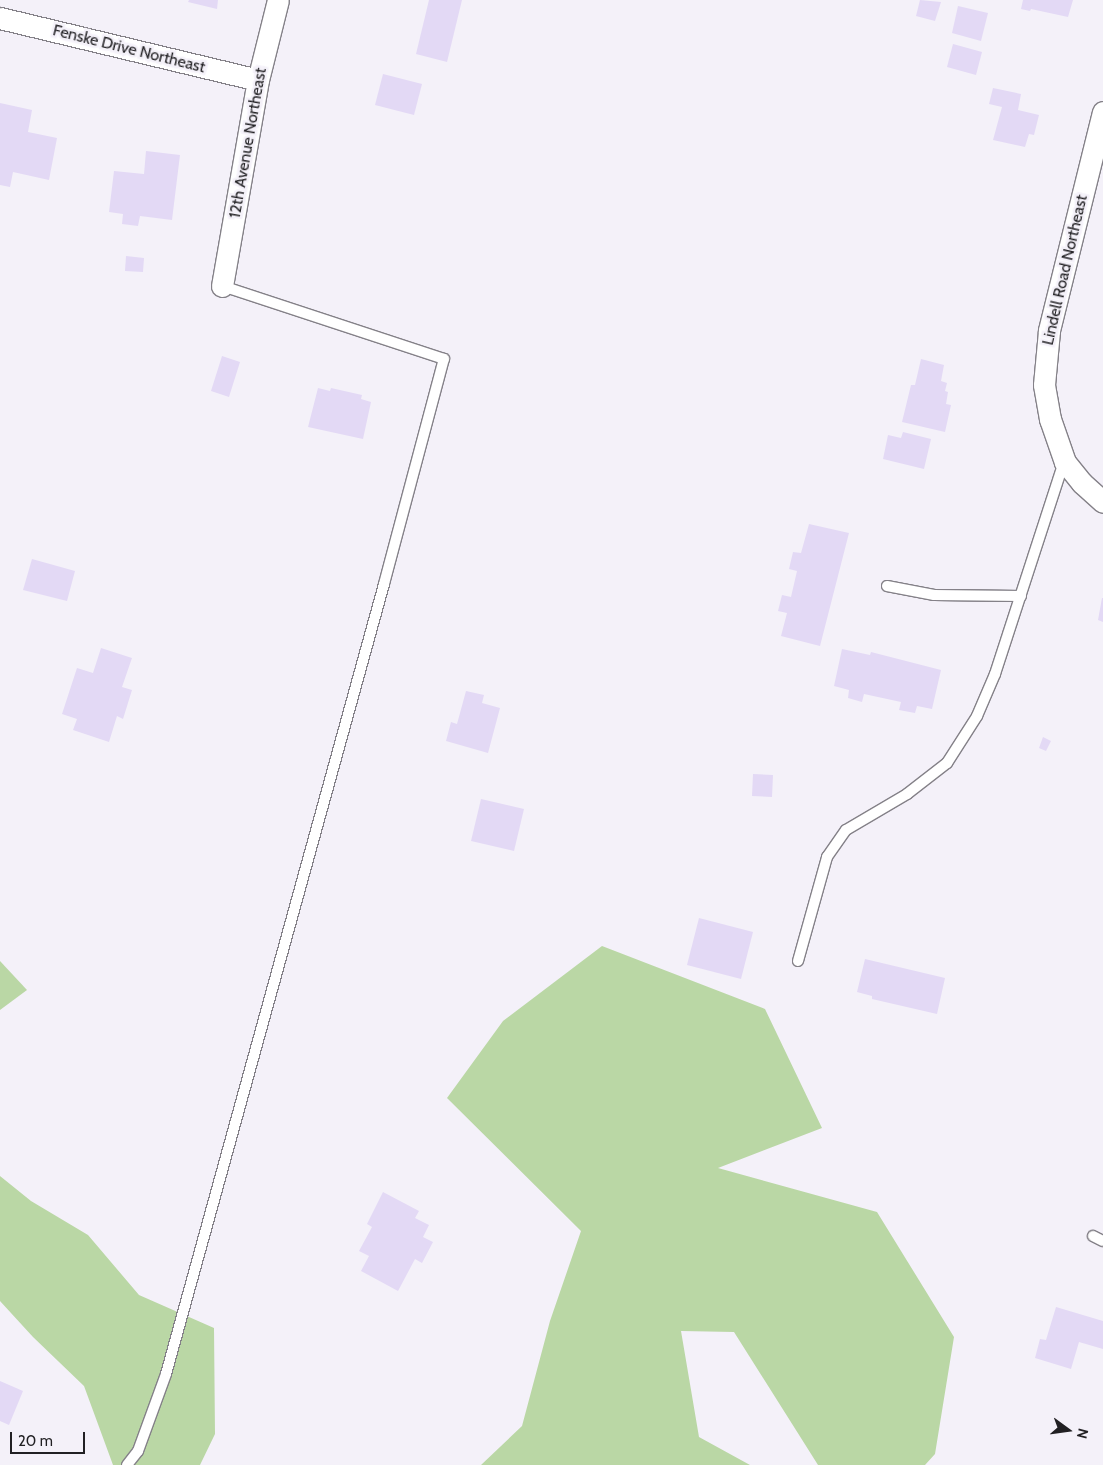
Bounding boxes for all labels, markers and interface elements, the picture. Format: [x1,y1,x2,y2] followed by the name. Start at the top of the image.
[51,21,207,77] street label: Fenske Drive Northeast
[225,66,271,220] street label: 12th Avenue Northeast
[1038,193,1092,347] street label: Lindell Road Northeast
[1043,1405,1093,1455] north arrow
[12,1422,88,1454] scale bar
[1073,1427,1092,1441] text: N
[18,1432,53,1450] text: 20 m

